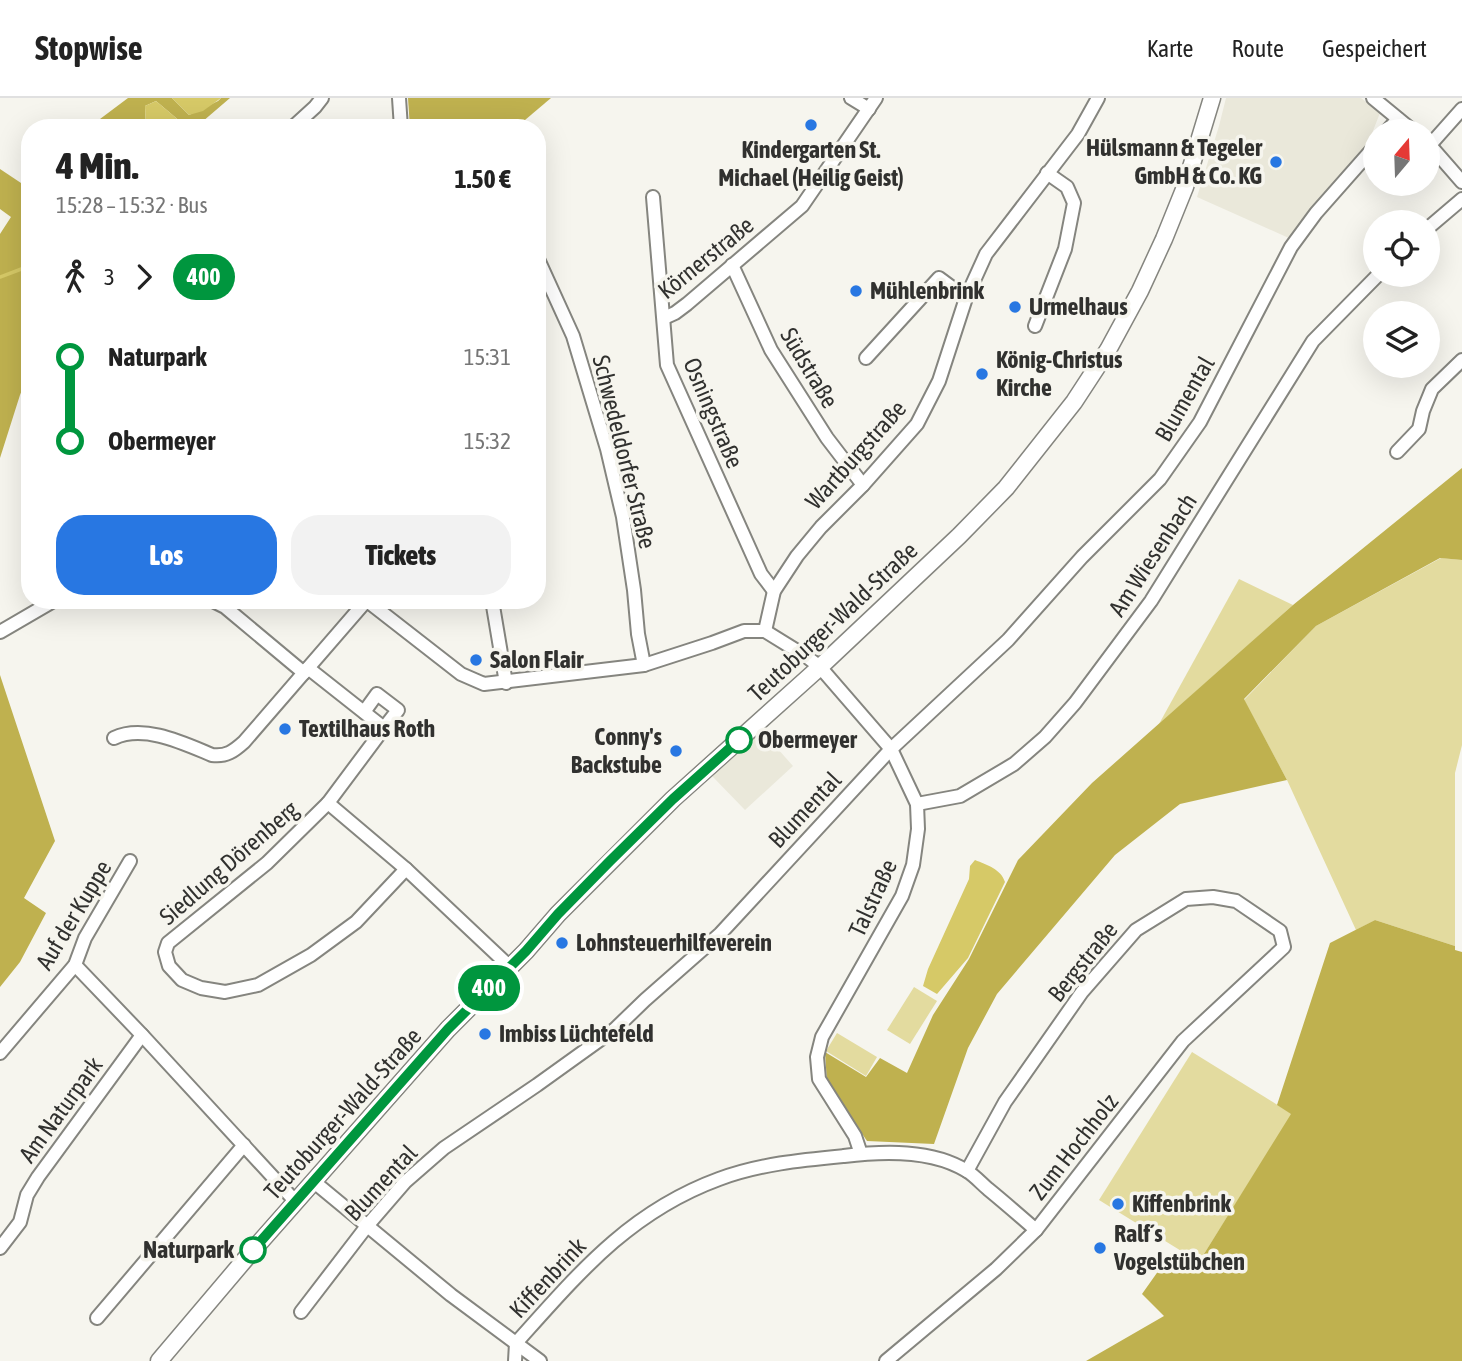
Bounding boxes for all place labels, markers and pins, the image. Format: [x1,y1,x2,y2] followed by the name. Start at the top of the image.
[803,117,819,133] marker: Kindergarten St. Michael (Heilig Geist)
[1086,134,1263,189] place label: Hülsmann & Tegeler GmbH & Co. KG
[718,136,904,191] place label: Kindergarten St. Michael (Heilig Geist)
[1268,154,1284,170] marker: Hülsmann & Tegeler GmbH & Co. KG
[870,277,985,304] place label: Mühlenbrink
[848,283,864,299] marker: Mühlenbrink
[1029,293,1128,320] place label: Urmelhaus
[1007,299,1023,315] marker: Urmelhaus
[996,346,1123,401] place label: König-Christus Kirche
[974,366,990,382] marker: König-Christus Kirche
[490,646,584,673] place label: Salon Flair
[468,652,484,668] marker: Salon Flair
[299,715,435,742] place label: Textilhaus Roth
[277,721,293,737] marker: Textilhaus Roth
[571,723,663,778] place label: Conny's Backstube
[758,726,858,753] place label: Obermeyer
[726,727,752,753] marker: Obermeyer
[668,743,684,759] marker: Conny's Backstube
[576,929,772,956] place label: Lohnsteuerhilfeverein
[554,935,570,951] marker: Lohnsteuerhilfeverein
[499,1020,654,1047] place label: Imbiss Lüchtefeld
[477,1026,493,1042] marker: Imbiss Lüchtefeld
[1132,1190,1231,1217] place label: Kiffenbrink
[1110,1196,1126,1212] marker: Kiffenbrink
[1113,1220,1245,1275] place label: Ralf´s Vogelstübchen
[143,1236,234,1263] place label: Naturpark
[240,1237,266,1263] marker: Naturpark
[1092,1240,1108,1256] marker: Ralf´s Vogelstübchen

